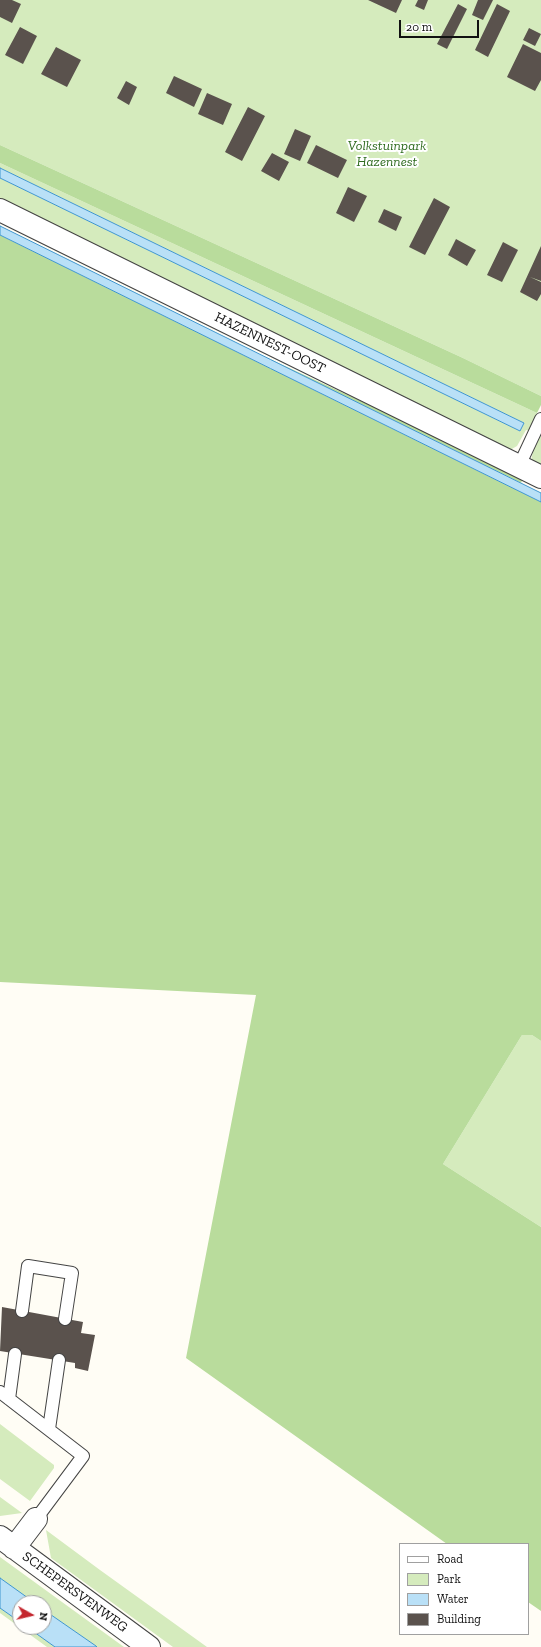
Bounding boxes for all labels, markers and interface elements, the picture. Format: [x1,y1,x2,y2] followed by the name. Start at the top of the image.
[401,12,481,38] scale bar
[406,20,432,34] text: 20 m
[348,138,426,170] park label: Volkstuinpark Hazennest
[212,309,328,377] street label: HAZENNEST-OOST
[399,1543,529,1635] legend
[19,1548,131,1636] street label: SCHEPERSVENWEG
[437,1552,463,1566] text: Road
[437,1572,461,1586] text: Park
[437,1592,469,1606] text: Water
[12,1595,52,1635] north arrow
[437,1612,481,1626] text: Building

